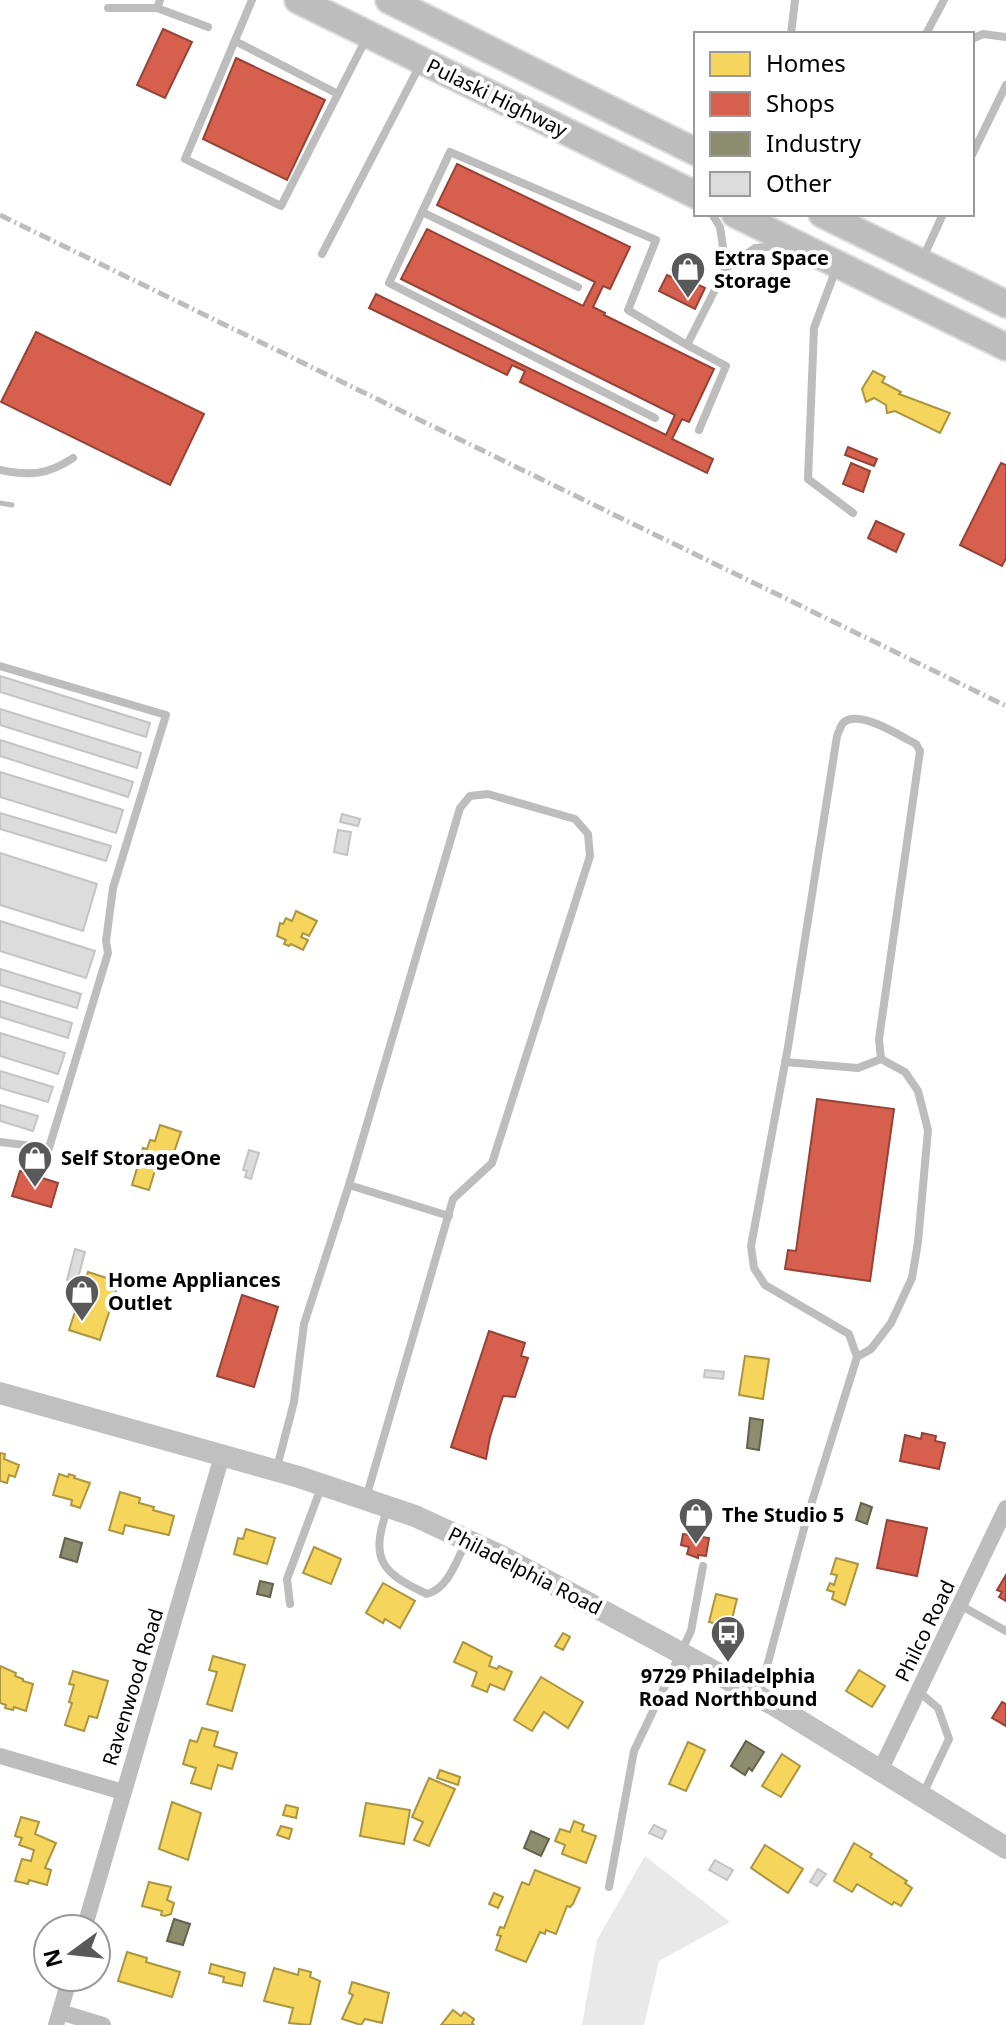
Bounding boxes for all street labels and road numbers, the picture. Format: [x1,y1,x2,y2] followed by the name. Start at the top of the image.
[422,52,573,144] street label: Pulaski Highway
[444,1520,607,1621] street label: Philadelphia Road
[888,1576,961,1686] street label: Philco Road
[96,1605,169,1769] street label: Ravenwood Road

